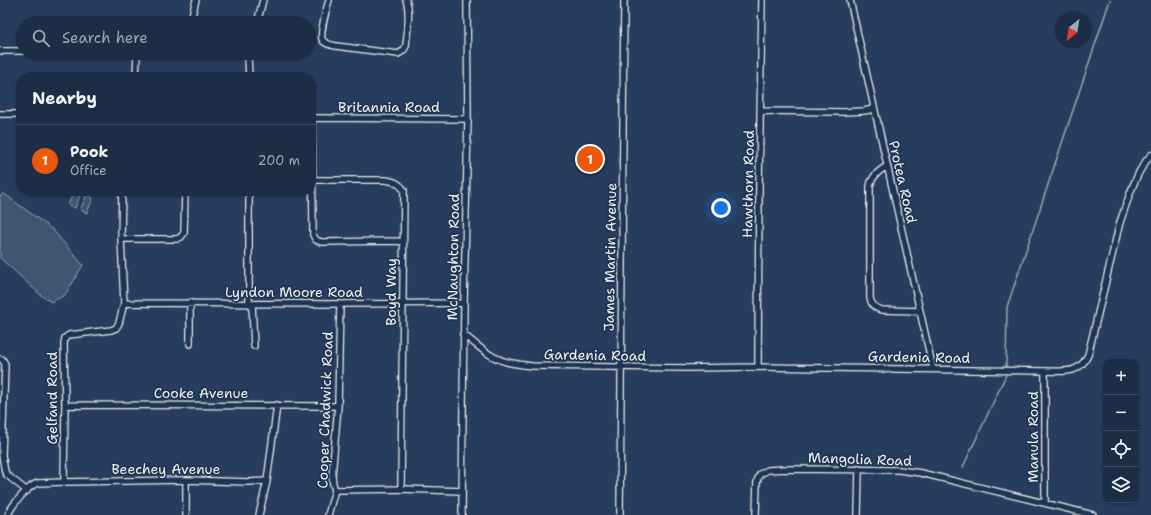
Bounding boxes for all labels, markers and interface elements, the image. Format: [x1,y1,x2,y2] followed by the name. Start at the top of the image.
[1055,12,1091,48] north arrow
[16,16,316,60] search box
[30,27,52,49] icon: search
[62,28,148,48] text: Search here
[32,87,97,109] text: Nearby
[338,98,440,116] street label: Britannia Road
[738,130,758,238] street label: Hawthorn Road
[885,139,921,225] street label: Protea Road
[70,142,108,162] text: Pook
[577,144,603,174] pin: 1
[42,152,48,169] text: 1
[258,152,300,169] text: 200 m
[70,162,107,179] text: Office
[600,182,620,332] street label: James Martin Avenue
[443,193,463,321] street label: McNaughton Road
[711,198,731,218] your location
[382,258,400,326] street label: Boyd Way
[225,283,363,301] street label: Lyndon Moore Road
[313,331,337,489] street label: Cooper Chadwick Road
[544,345,647,365] street label: Gardenia Road
[868,347,971,367] street label: Gardenia Road
[43,351,61,444] street label: Gelfand Road
[1103,359,1139,503] map controls
[1103,359,1139,395] button: +
[154,384,248,402] street label: Cooke Avenue
[1024,391,1042,483] street label: Manula Road
[1103,395,1139,431] button: −
[1103,431,1139,467] button: locate
[808,448,912,470] street label: Mangolia Road
[111,460,221,478] street label: Beechey Avenue
[1103,467,1139,503] button: layers

